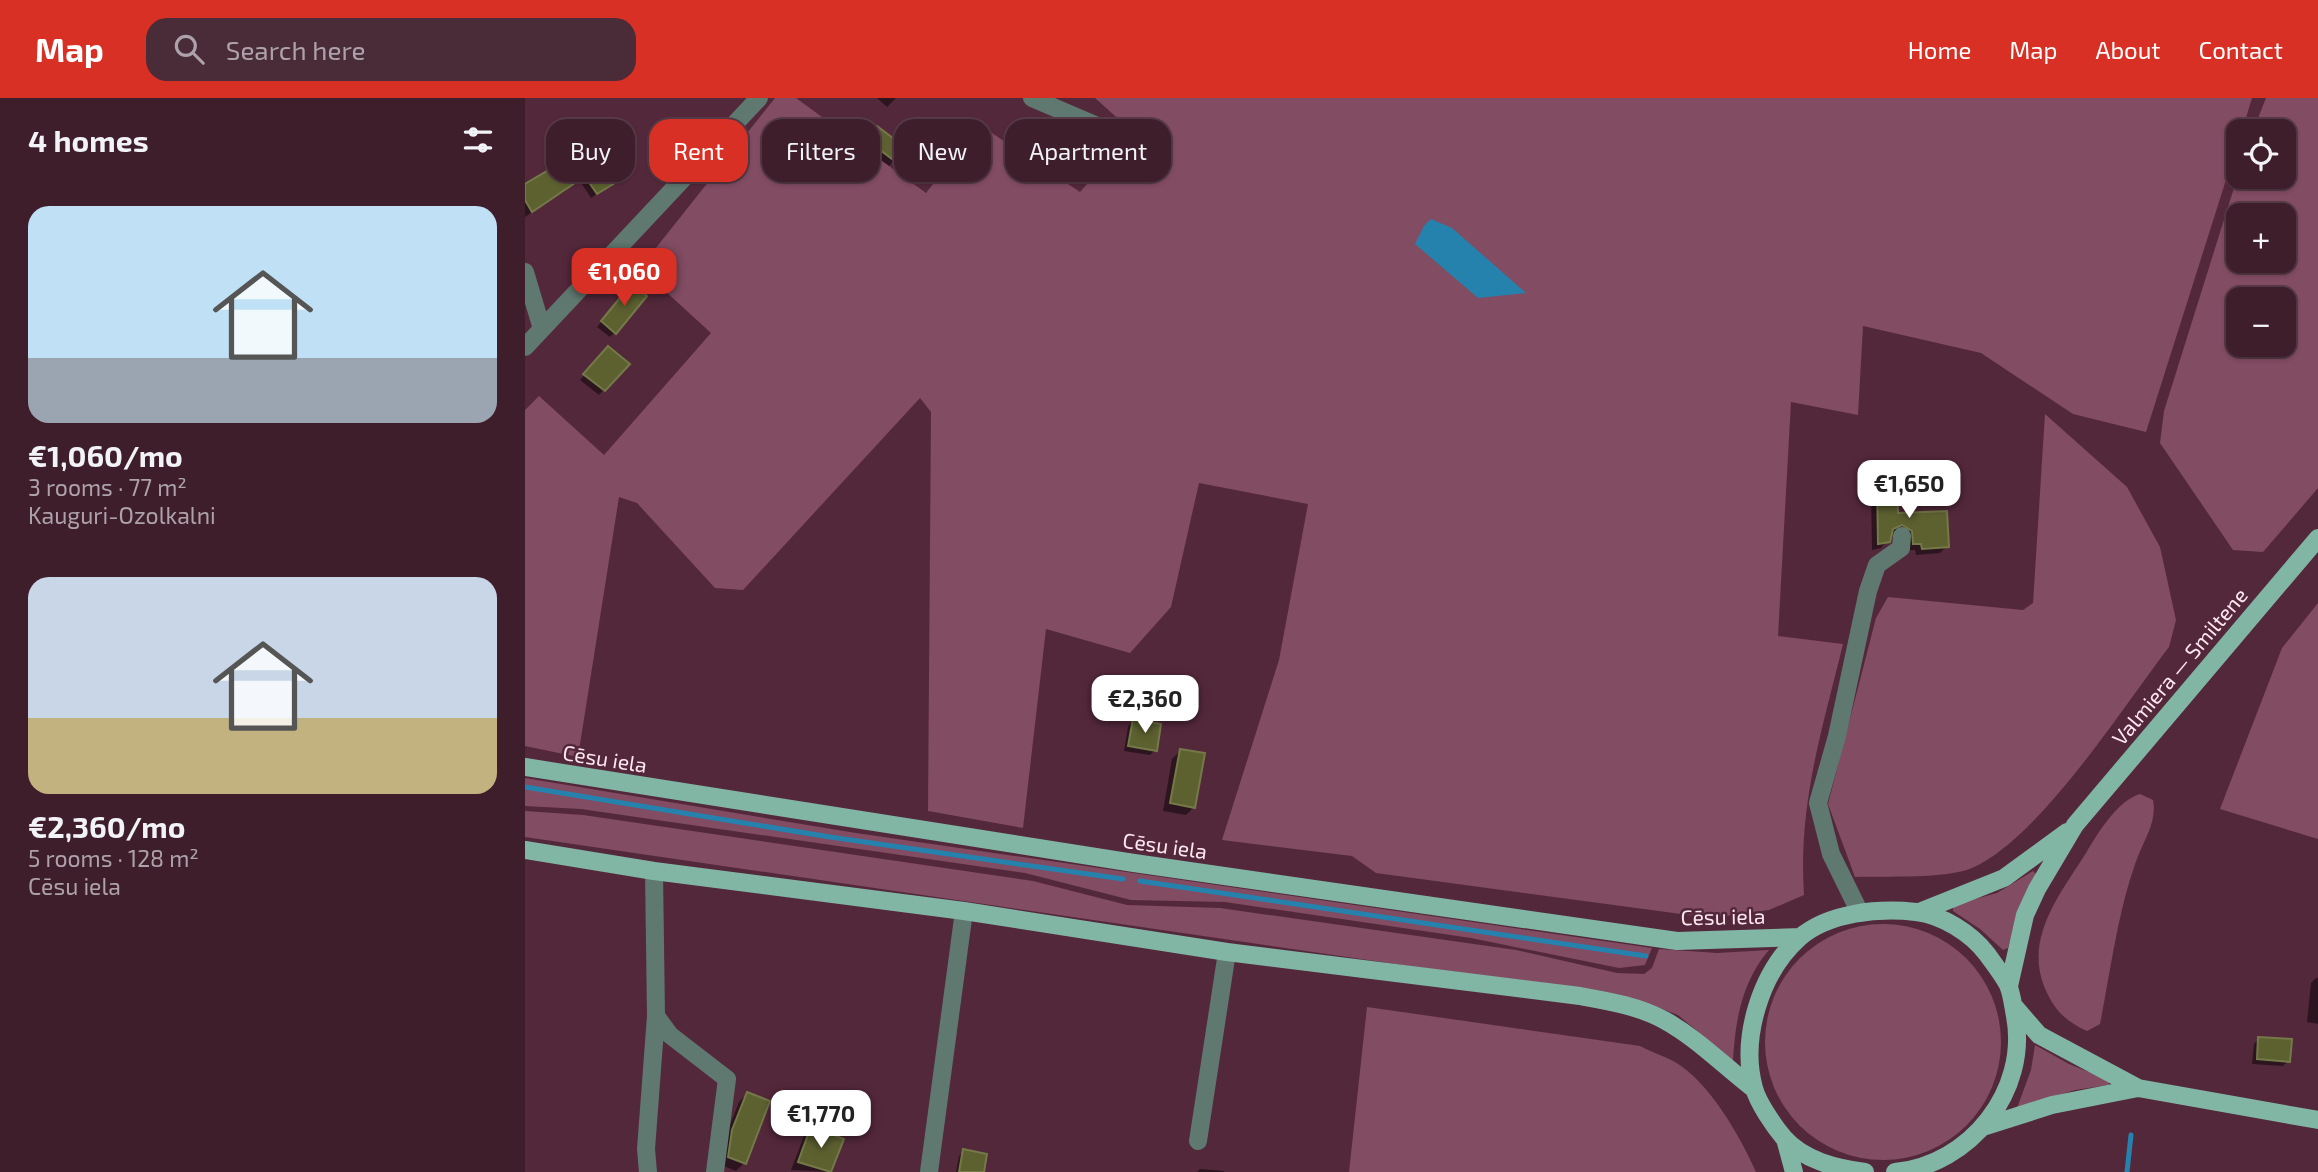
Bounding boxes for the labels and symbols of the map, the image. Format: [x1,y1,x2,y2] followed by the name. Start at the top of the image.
[567,248,681,308] pin: €1,060
[1852,460,1966,520] pin: €1,650
[2106,582,2252,750] street label: Valmiera — Smiltene
[1088,676,1202,735] pin: €2,360
[561,739,649,777] street label: Cēsu iela
[1121,827,1209,863] street label: Cēsu iela
[1680,903,1766,929] street label: Cēsu iela
[764,1090,878,1150] pin: €1,770

